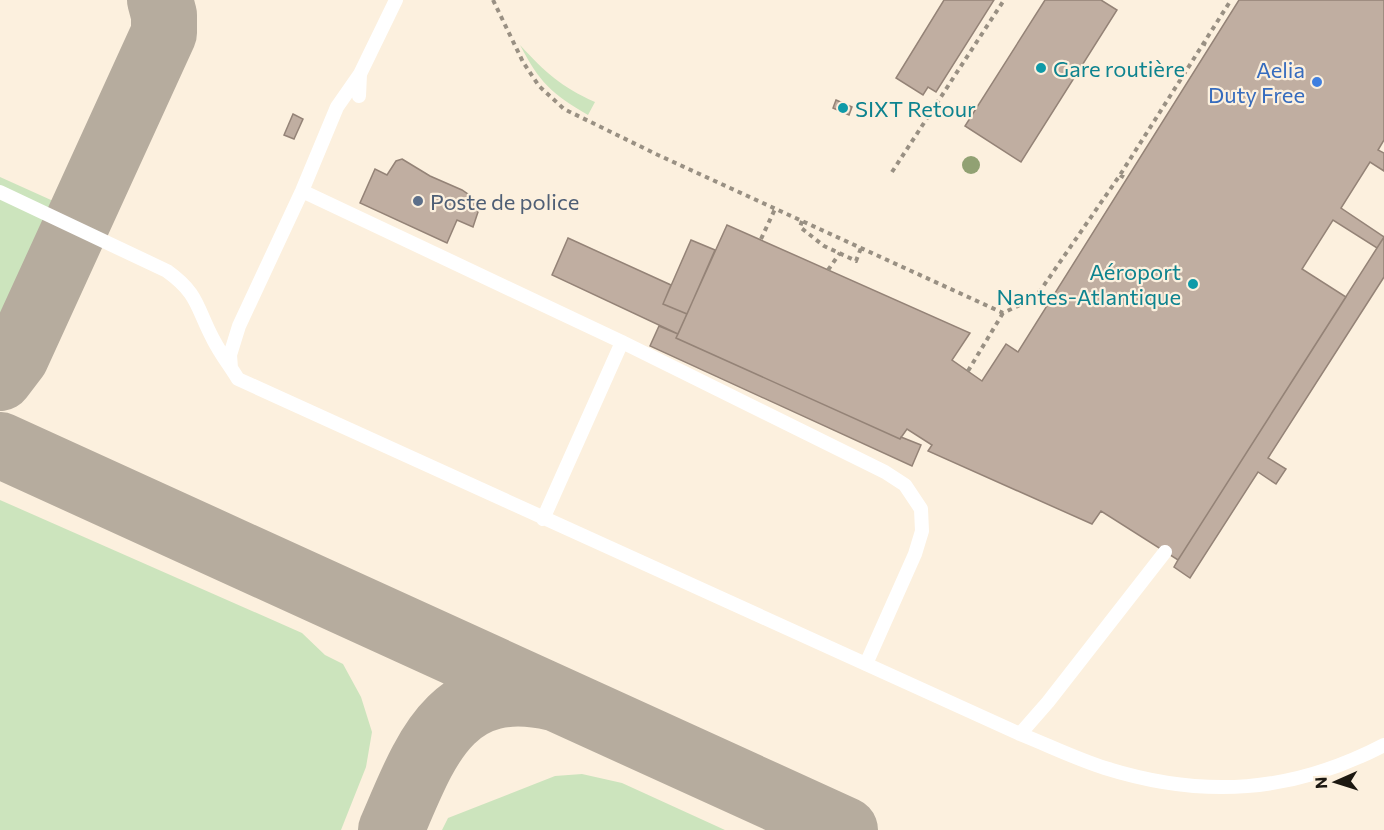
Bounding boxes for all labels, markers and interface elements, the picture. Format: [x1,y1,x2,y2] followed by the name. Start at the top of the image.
[1053,55,1185,82] place label: Gare routière
[1208,56,1305,108] place label: Aelia Duty Free
[1034,61,1048,75] marker: Gare routière
[1310,75,1324,89] marker: Aelia Duty Free
[855,95,976,122] place label: SIXT Retour
[836,101,850,115] marker: SIXT Retour
[430,188,579,215] place label: Poste de police
[411,194,425,208] marker: Poste de police
[997,258,1181,310] place label: Aéroport Nantes-Atlantique
[1186,277,1200,291] marker: Aéroport Nantes-Atlantique
[1306,752,1366,812] north arrow
[1311,776,1330,789] text: N

